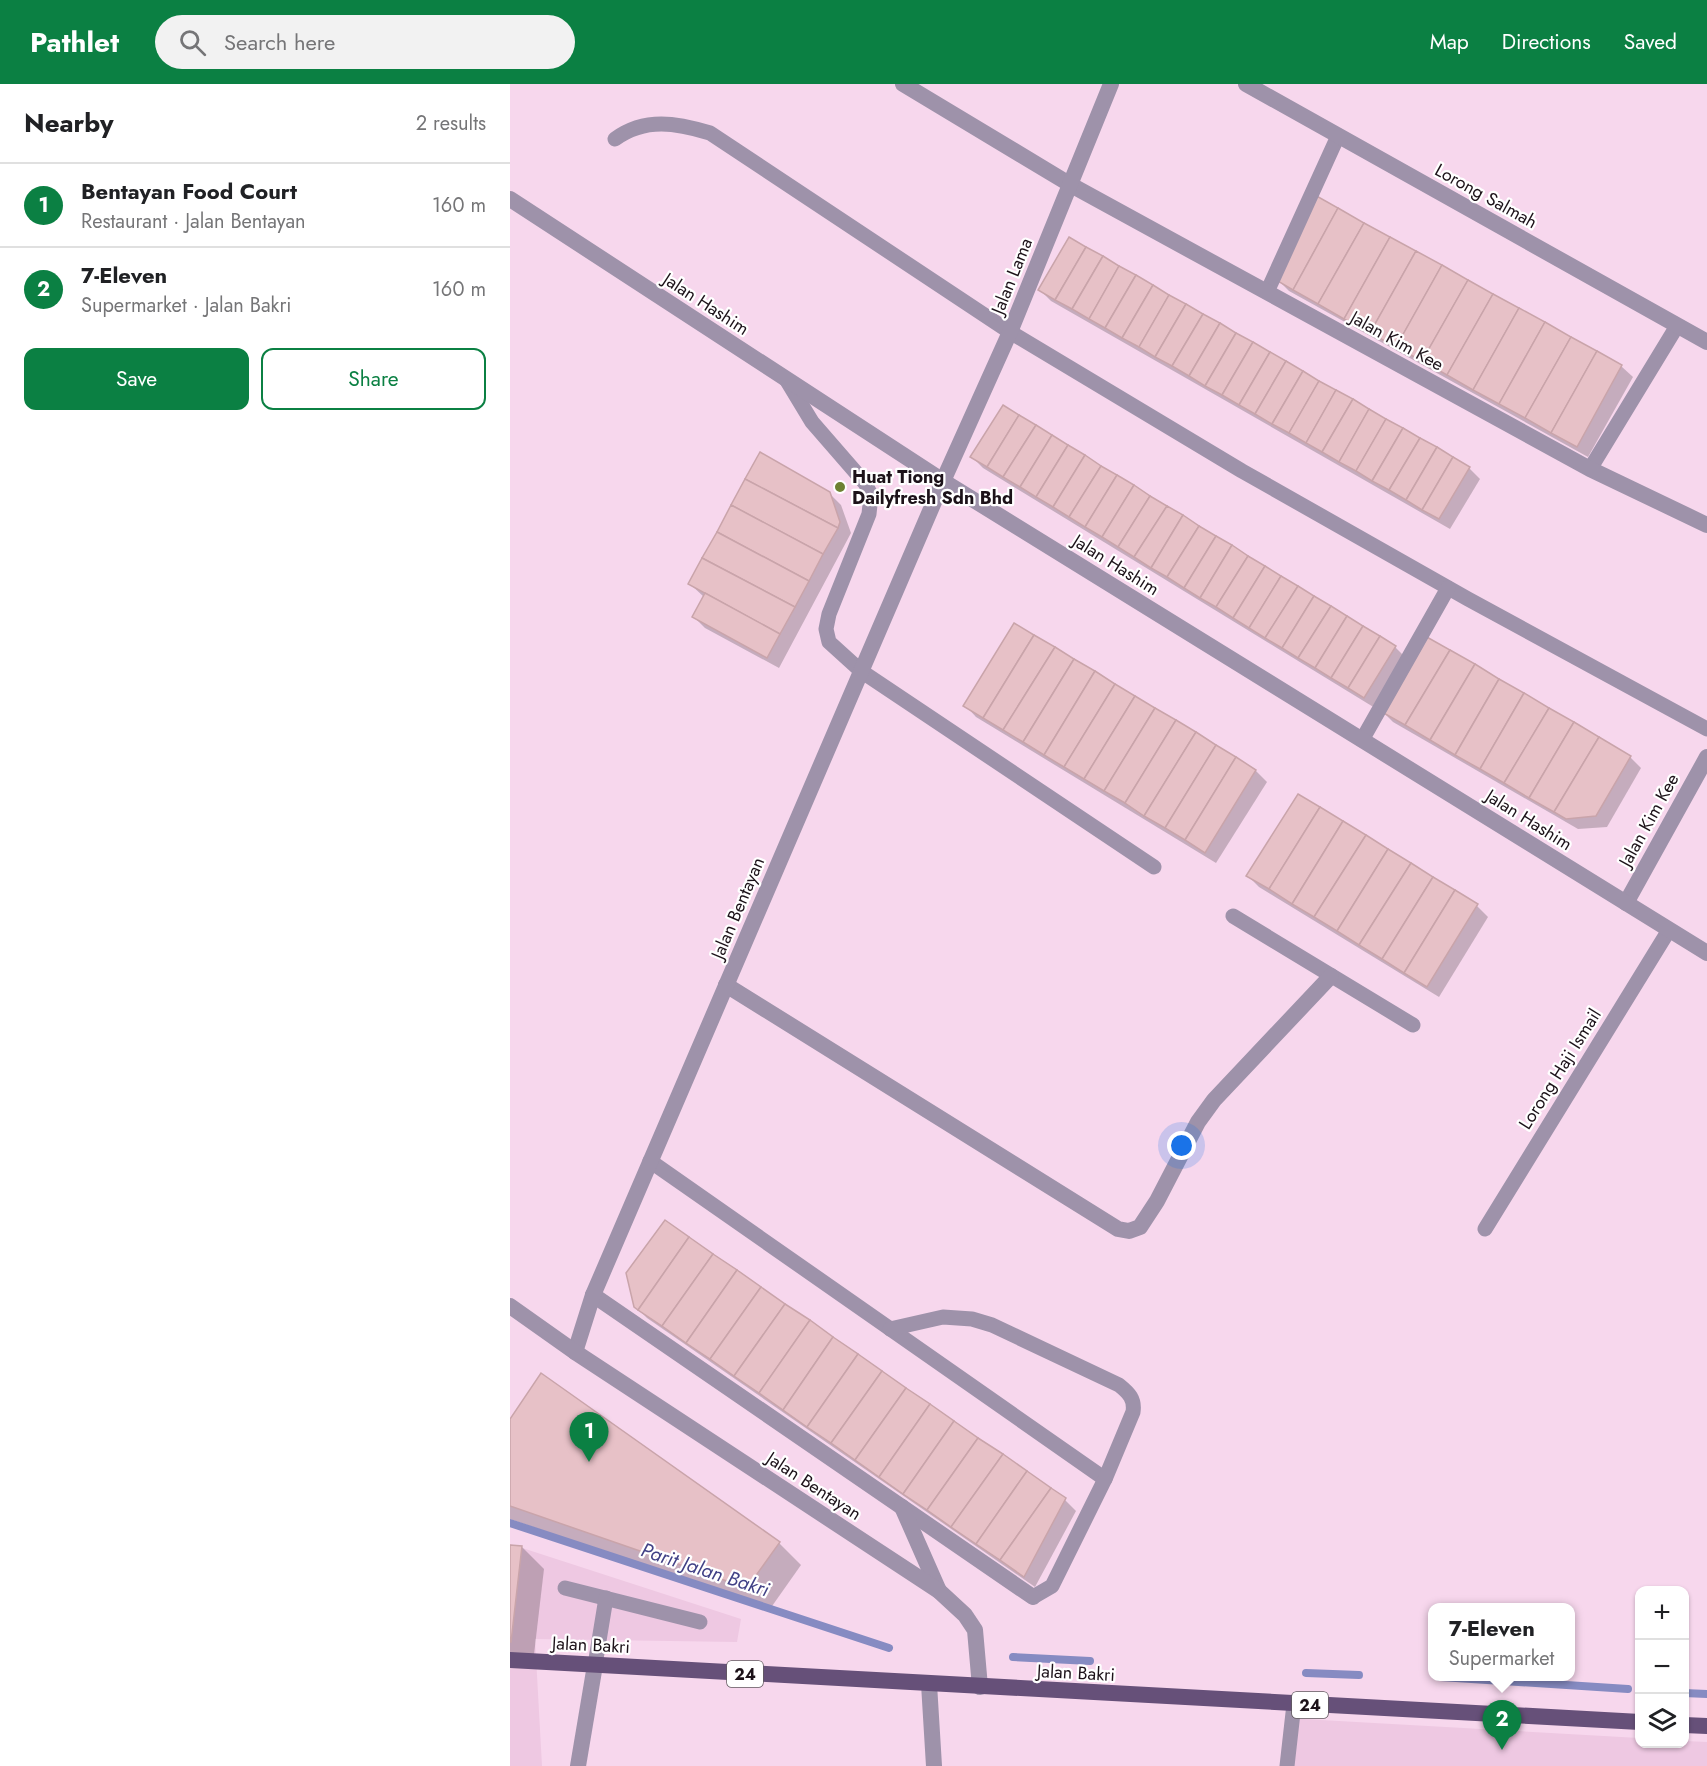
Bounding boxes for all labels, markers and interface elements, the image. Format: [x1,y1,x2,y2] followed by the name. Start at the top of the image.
[155,15,575,69] search box
[30,22,119,63] text: Pathlet
[176,26,209,59] icon: search
[224,26,335,58] text: Search here
[1430,27,1469,57] text: Map
[1502,27,1591,57] text: Directions
[1624,27,1677,57] text: Saved
[24,104,113,142] text: Nearby
[416,109,486,138] text: 2 results
[1430,157,1542,235] street label: Lorong Salmah
[81,175,297,207] text: Bentayan Food Court
[38,191,49,220] text: 1
[432,191,486,220] text: 160 m
[81,207,306,236] text: Restaurant · Jalan Bentayan
[984,234,1039,320] street label: Jalan Lama
[81,259,167,291] text: 7-Eleven
[656,265,754,341] street label: Jalan Hashim
[37,275,50,304] text: 2
[432,275,486,304] text: 160 m
[81,291,291,320] text: Supermarket · Jalan Bakri
[1344,304,1448,377] street label: Jalan Kim Kee
[24,348,249,410] button: Save
[261,348,486,410] button: Share
[852,464,1013,511] place label: Huat Tiong Dailyfresh Sdn Bhd
[833,480,847,494] marker: Huat Tiong Dailyfresh Sdn Bhd
[1066,527,1164,602] street label: Jalan Hashim
[1612,769,1685,873] street label: Jalan Kim Kee
[1479,782,1577,857] street label: Jalan Hashim
[704,853,771,965] street label: Jalan Bentayan
[1512,1004,1608,1134] street label: Lorong Haji Ismail
[1167,1131,1196,1160] your location
[570,1412,608,1462] pin: 1
[760,1445,866,1526] street label: Jalan Bentayan
[637,1536,774,1605] water label: Parit Jalan Bakri
[1635,1586,1689,1748] map controls
[1635,1586,1689,1640] button: +
[1428,1603,1575,1681] popup
[1449,1612,1535,1644] text: 7-Eleven
[549,1630,631,1660] street label: Jalan Bakri
[1635,1640,1689,1694] button: −
[1449,1644,1554,1673] text: Supermarket
[1034,1658,1116,1688] street label: Jalan Bakri
[727,1661,763,1687] road number: 24
[1292,1692,1328,1718] road number: 24
[1635,1694,1689,1748] button: layers
[1482,1700,1522,1750] pin: 2

